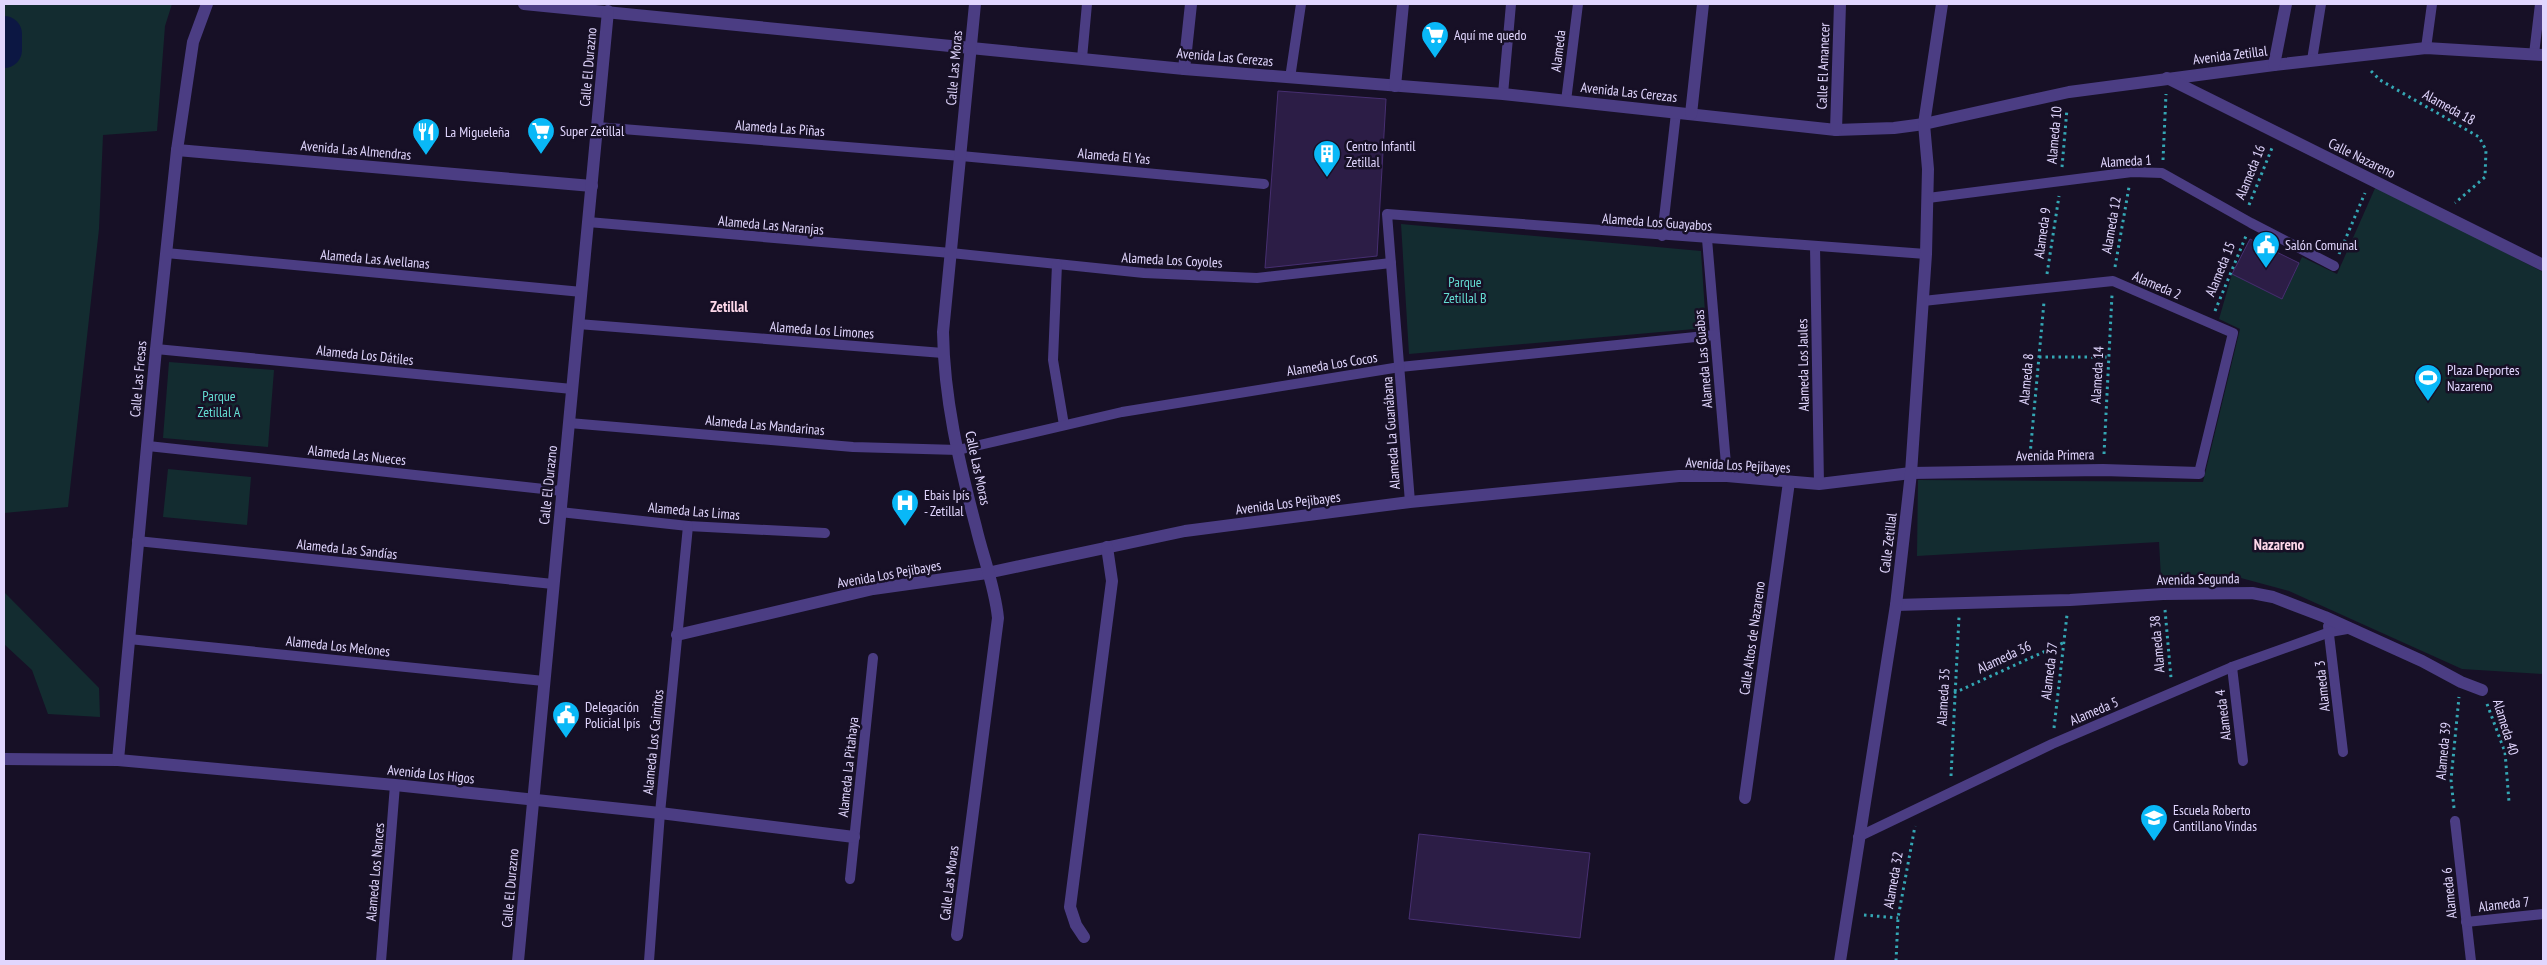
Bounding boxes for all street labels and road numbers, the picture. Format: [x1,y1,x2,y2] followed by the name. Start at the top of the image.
[1812,22,1834,110] street label: Calle El Amanecer
[576,27,600,107] street label: Calle El Durazno
[1547,29,1569,73] street label: Alameda
[942,30,966,106] street label: Calle Las Moras
[2192,41,2269,68] street label: Avenida Zetillal
[1176,44,1274,70] street label: Avenida Las Cerezas
[1580,78,1678,106] street label: Avenida Las Cerezas
[2419,85,2479,129] street label: Alameda 18
[2043,106,2065,164] street label: Alameda 10
[735,116,826,140] street label: Alameda Las Piñas
[2325,134,2399,182] street label: Calle Nazareno
[300,136,412,164] street label: Avenida Las Almendras
[2231,142,2269,202] street label: Alameda 16
[1077,144,1151,168] street label: Alameda El Yas
[2100,151,2152,171] street label: Alameda 1
[2097,195,2125,255] street label: Alameda 12
[2030,206,2054,260] street label: Alameda 9
[1601,209,1713,235] street label: Alameda Los Guayabos
[717,211,825,239] street label: Alameda Las Naranjas
[2201,239,2239,299] street label: Alameda 15
[320,245,431,273] street label: Alameda Las Avellanas
[1121,248,1223,272] street label: Alameda Los Coyoles
[2130,267,2184,303] street label: Alameda 2
[1690,309,1716,409] street label: Alameda Las Guabas
[769,317,875,343] street label: Alameda Los Limones
[1793,318,1813,412] street label: Alameda Los Jaules
[126,340,150,418] street label: Calle Las Fresas
[316,341,415,369] street label: Alameda Los Dátiles
[2087,345,2108,404] street label: Alameda 14
[1285,348,1379,380] street label: Alameda Los Cocos
[2015,353,2037,405] street label: Alameda 8
[1378,376,1404,490] street label: Alameda La Guanábana
[705,411,826,439] street label: Alameda Las Mandarinas
[961,429,995,507] street label: Calle Las Moras
[307,441,407,469] street label: Alameda Las Nueces
[535,445,561,525] street label: Calle El Durazno
[2016,445,2094,465] street label: Avenida Primera
[1685,453,1791,477] street label: Avenida Los Pejibayes
[1235,488,1342,518] street label: Avenida Los Pejibayes
[647,498,741,524] street label: Alameda Las Limas
[1875,511,1901,574] street label: Calle Zetillal
[296,535,398,563] street label: Alameda Las Sandías
[836,556,943,592] street label: Avenida Los Pejibayes
[2156,569,2240,589] street label: Avenida Segunda
[1735,580,1769,696] street label: Calle Altos de Nazareno
[2146,615,2168,673] street label: Alameda 38
[285,632,391,660] street label: Alameda Los Melones
[1974,637,2034,677] street label: Alameda 36
[2037,641,2061,701] street label: Alameda 37
[2310,660,2334,712] street label: Alameda 3
[1933,668,1953,726] street label: Alameda 35
[639,688,667,795] street label: Alameda Los Caimitos
[2211,688,2235,742] street label: Alameda 4
[2067,693,2121,729] street label: Alameda 5
[2489,697,2523,757] street label: Alameda 40
[834,716,862,818] street label: Alameda La Pitahaya
[2432,722,2454,780] street label: Alameda 39
[387,760,476,788] street label: Avenida Los Higos
[362,822,388,922] street label: Alameda Los Nances
[935,844,963,921] street label: Calle Las Moras
[498,848,522,928] street label: Calle El Durazno
[1879,850,1907,910] street label: Alameda 32
[2437,867,2461,919] street label: Alameda 6
[2478,892,2530,916] street label: Alameda 7

